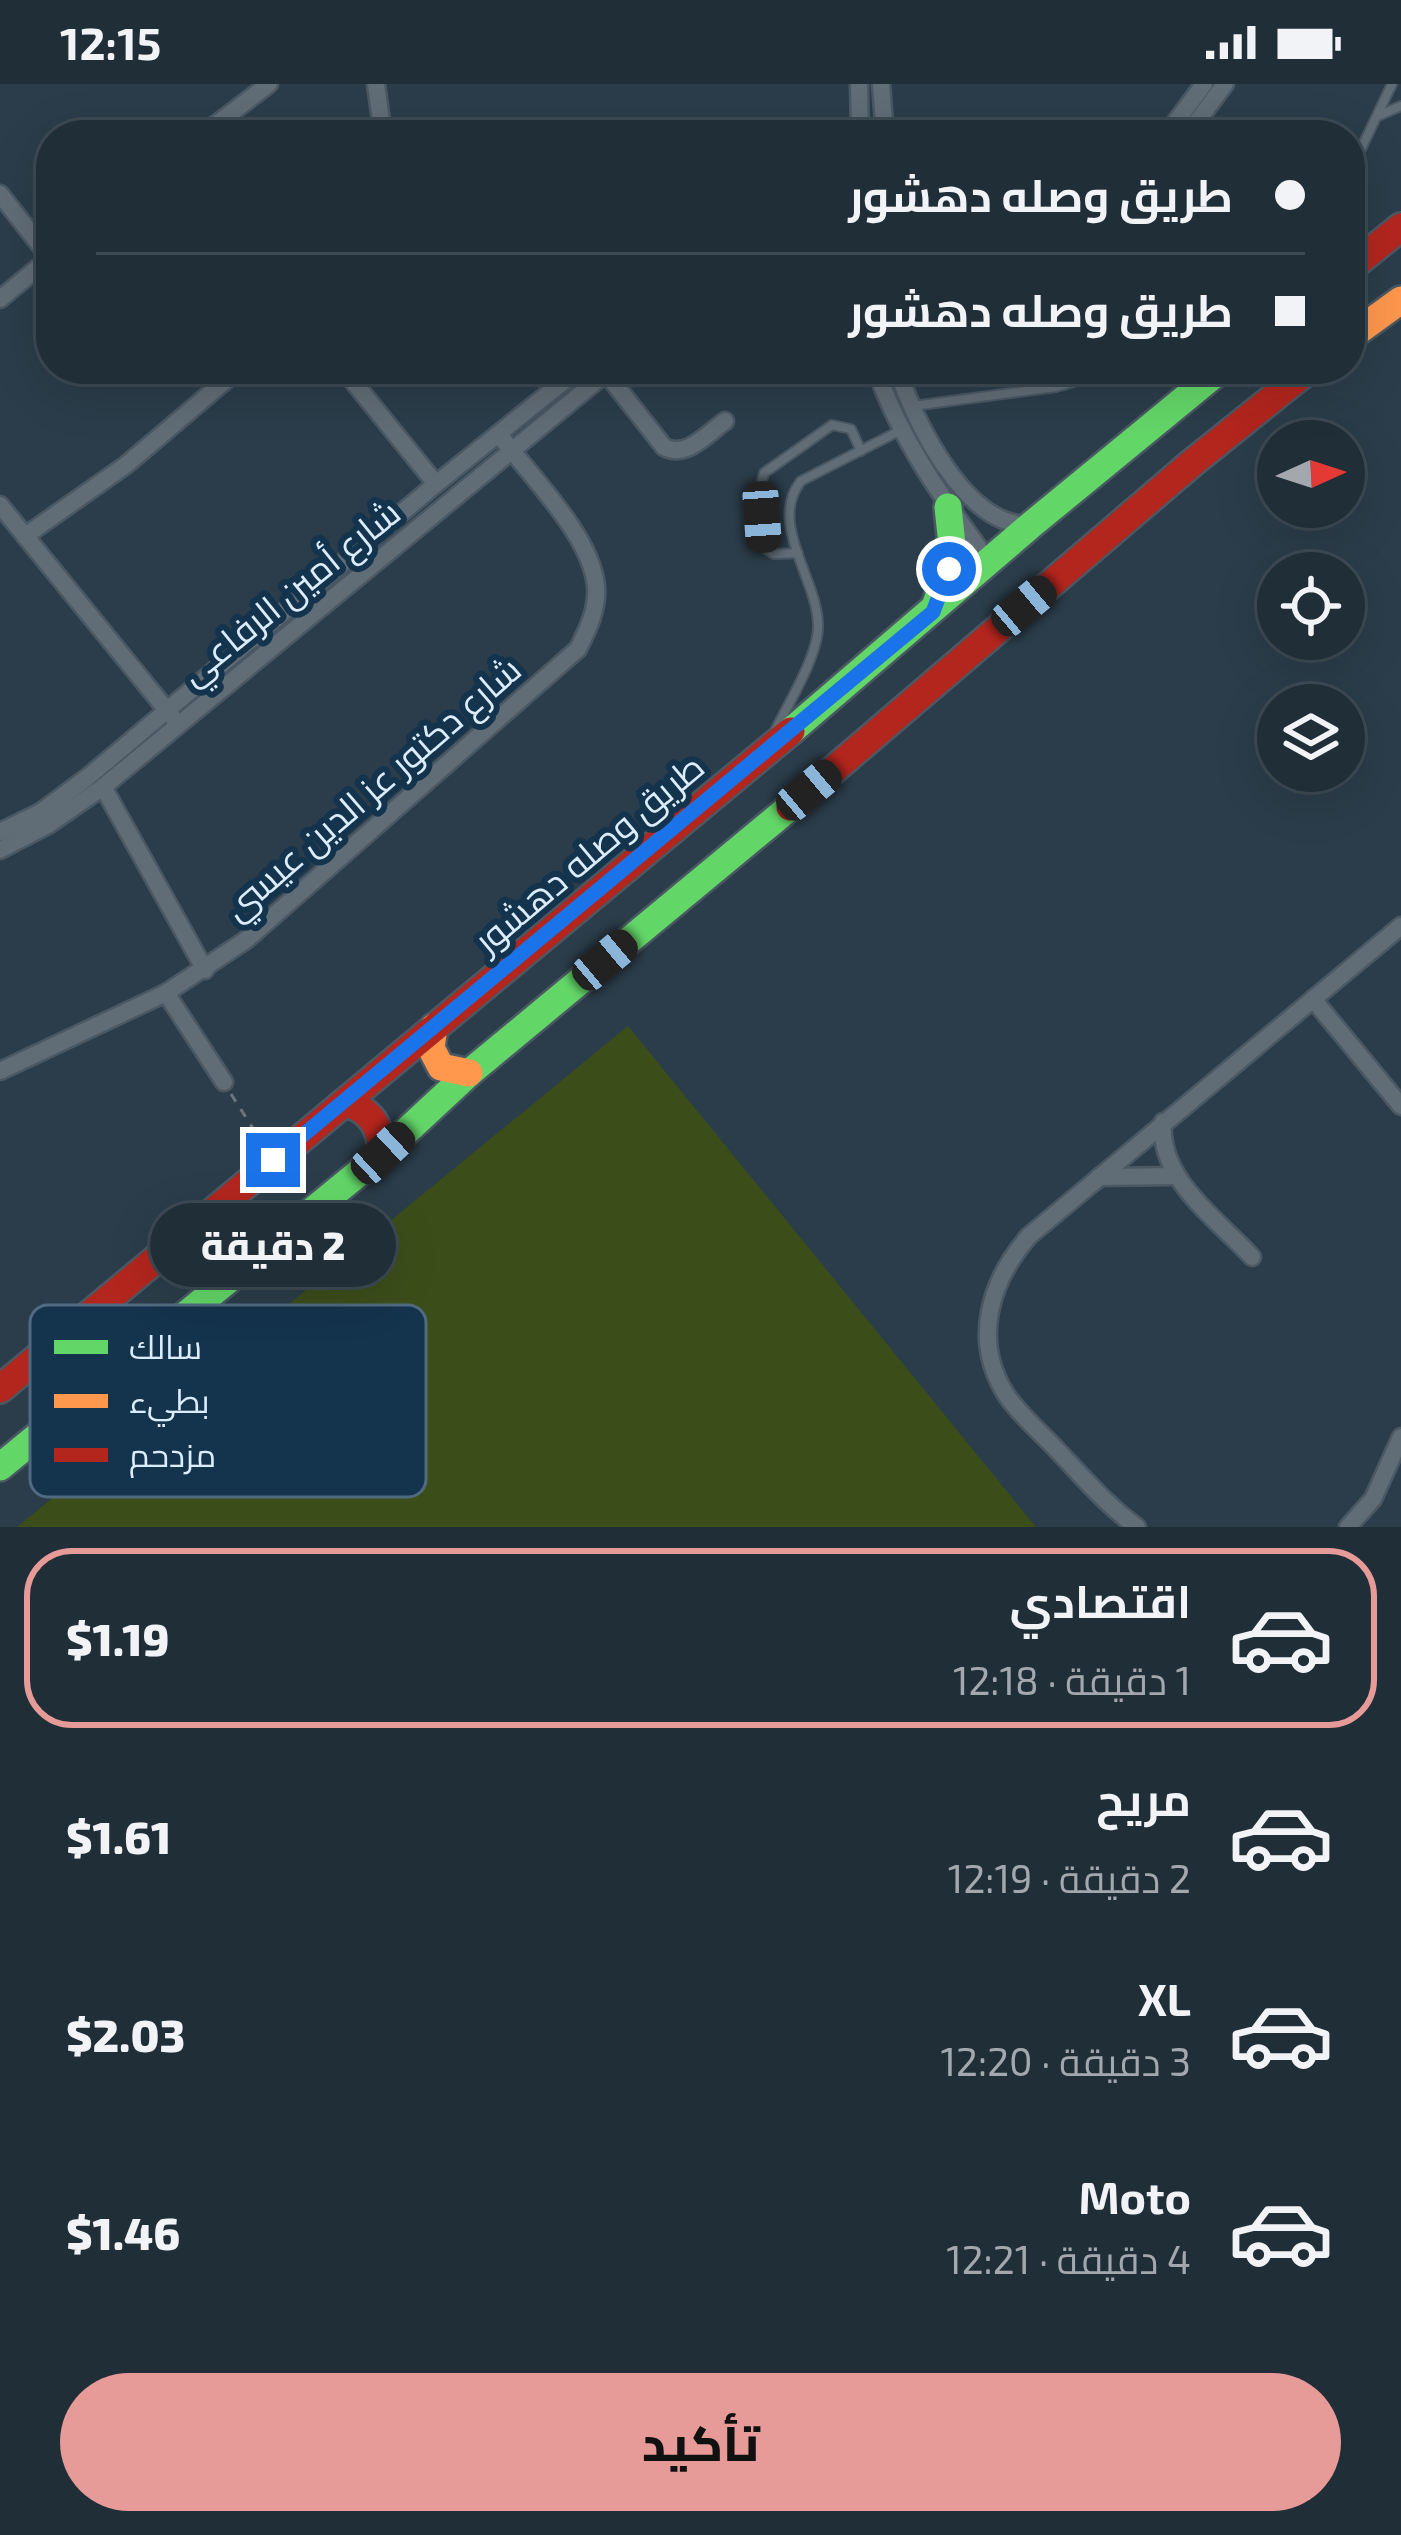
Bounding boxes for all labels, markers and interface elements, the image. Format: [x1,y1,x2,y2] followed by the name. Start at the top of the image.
[60,15,161,69] text: 12:15
[848,167,1233,221] text: طريق وصله دهشور
[848,282,1233,336] text: طريق وصله دهشور
[1257,420,1365,528] north arrow
[1257,420,1365,792] map controls
[742,480,782,554] car
[170,489,413,700] street label: شارع أمين الرفاعي
[922,542,976,596] route start
[1257,552,1365,660] button: locate
[985,569,1063,643] car
[214,646,533,933] street label: شارع دكتور عز الدين عيسي
[1257,684,1365,792] button: layers
[463,743,714,964] street label: طريق وصله دهشور
[770,753,848,827] car
[566,923,644,997] car
[344,1115,422,1191] car
[246,1133,300,1187] route end
[150,1202,396,1286] callout: 2 دقيقة
[201,1221,345,1268] text: 2 دقيقة
[30,1305,426,1497] legend
[129,1326,202,1366] text: سالك
[129,1380,210,1427] text: بطيء
[129,1434,216,1478] text: مزدحم
[1010,1573,1191,1627] text: اقتصادي
[1227,1584,1335,1692] icon: car
[66,1611,169,1665] text: $1.19
[953,1656,1191,1703] text: 1 دقيقة · 12:18
[1096,1771,1191,1825] text: مريح
[1227,1782,1335,1890] icon: car
[66,1809,171,1863] text: $1.61
[948,1854,1191,1901] text: 2 دقيقة · 12:19
[1138,1971,1191,2025] text: XL
[1227,1980,1335,2088] icon: car
[66,2007,185,2061] text: $2.03
[940,2037,1191,2084] text: 3 دقيقة · 12:20
[1078,2169,1191,2223] text: Moto
[1227,2178,1335,2286] icon: car
[66,2205,180,2259] text: $1.46
[946,2235,1191,2282] text: 4 دقيقة · 12:21
[60,2373,1341,2511] button: تأكيد

